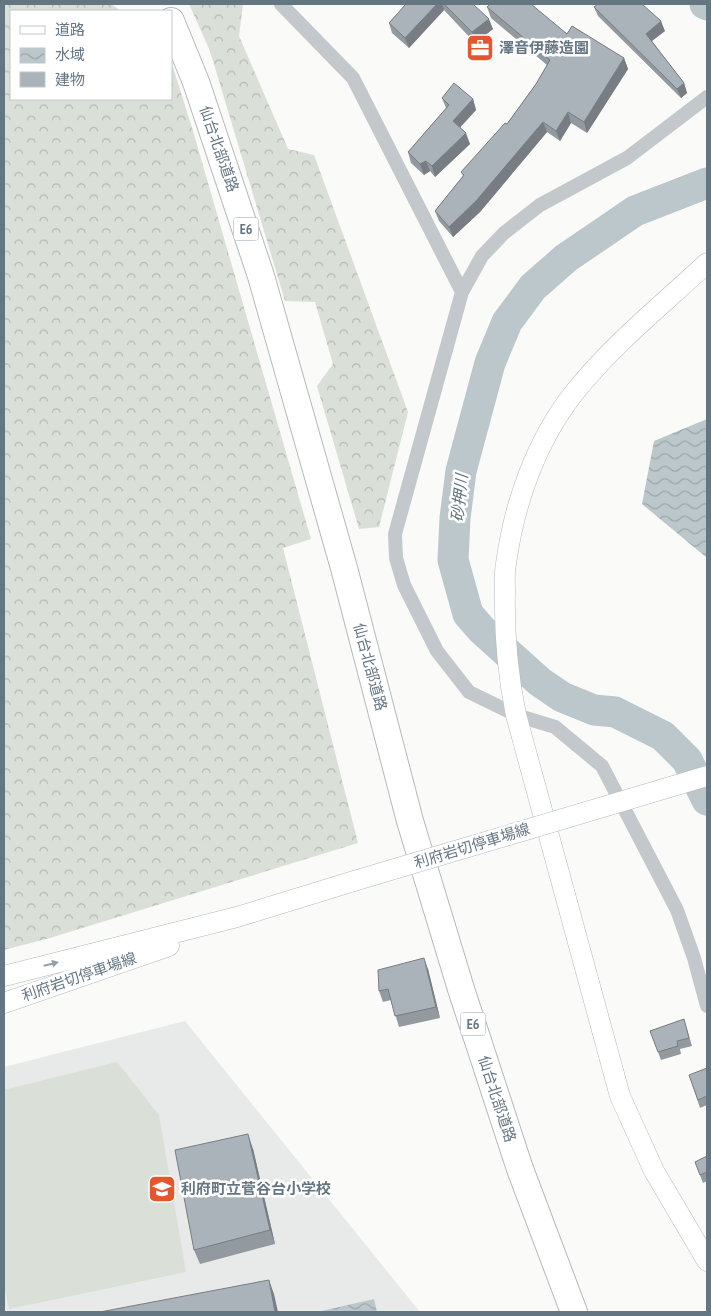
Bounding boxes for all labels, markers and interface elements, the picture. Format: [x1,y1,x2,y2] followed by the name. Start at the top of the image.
[10,10,172,100] legend
[55,20,85,39] text: 道路
[465,33,495,63] office icon: 澤音伊藤造園
[499,38,589,57] place label: 澤音伊藤造園
[55,45,85,64] text: 水域
[55,70,85,89] text: 建物
[196,103,243,194] street label: 仙台北部道路
[234,218,258,240] road number: E6
[447,471,472,523] water label: 砂押川
[350,621,391,713] street label: 仙台北部道路
[412,819,532,872] street label: 利府岩切停車場線
[19,948,139,1005] street label: 利府岩切停車場線
[43,960,59,968] one-way arrow
[460,1012,486,1036] road number: E6
[475,1053,520,1145] street label: 仙台北部道路
[147,1174,177,1204] school or university icon: 利府町立菅谷台小学校
[181,1179,331,1198] place label: 利府町立菅谷台小学校

